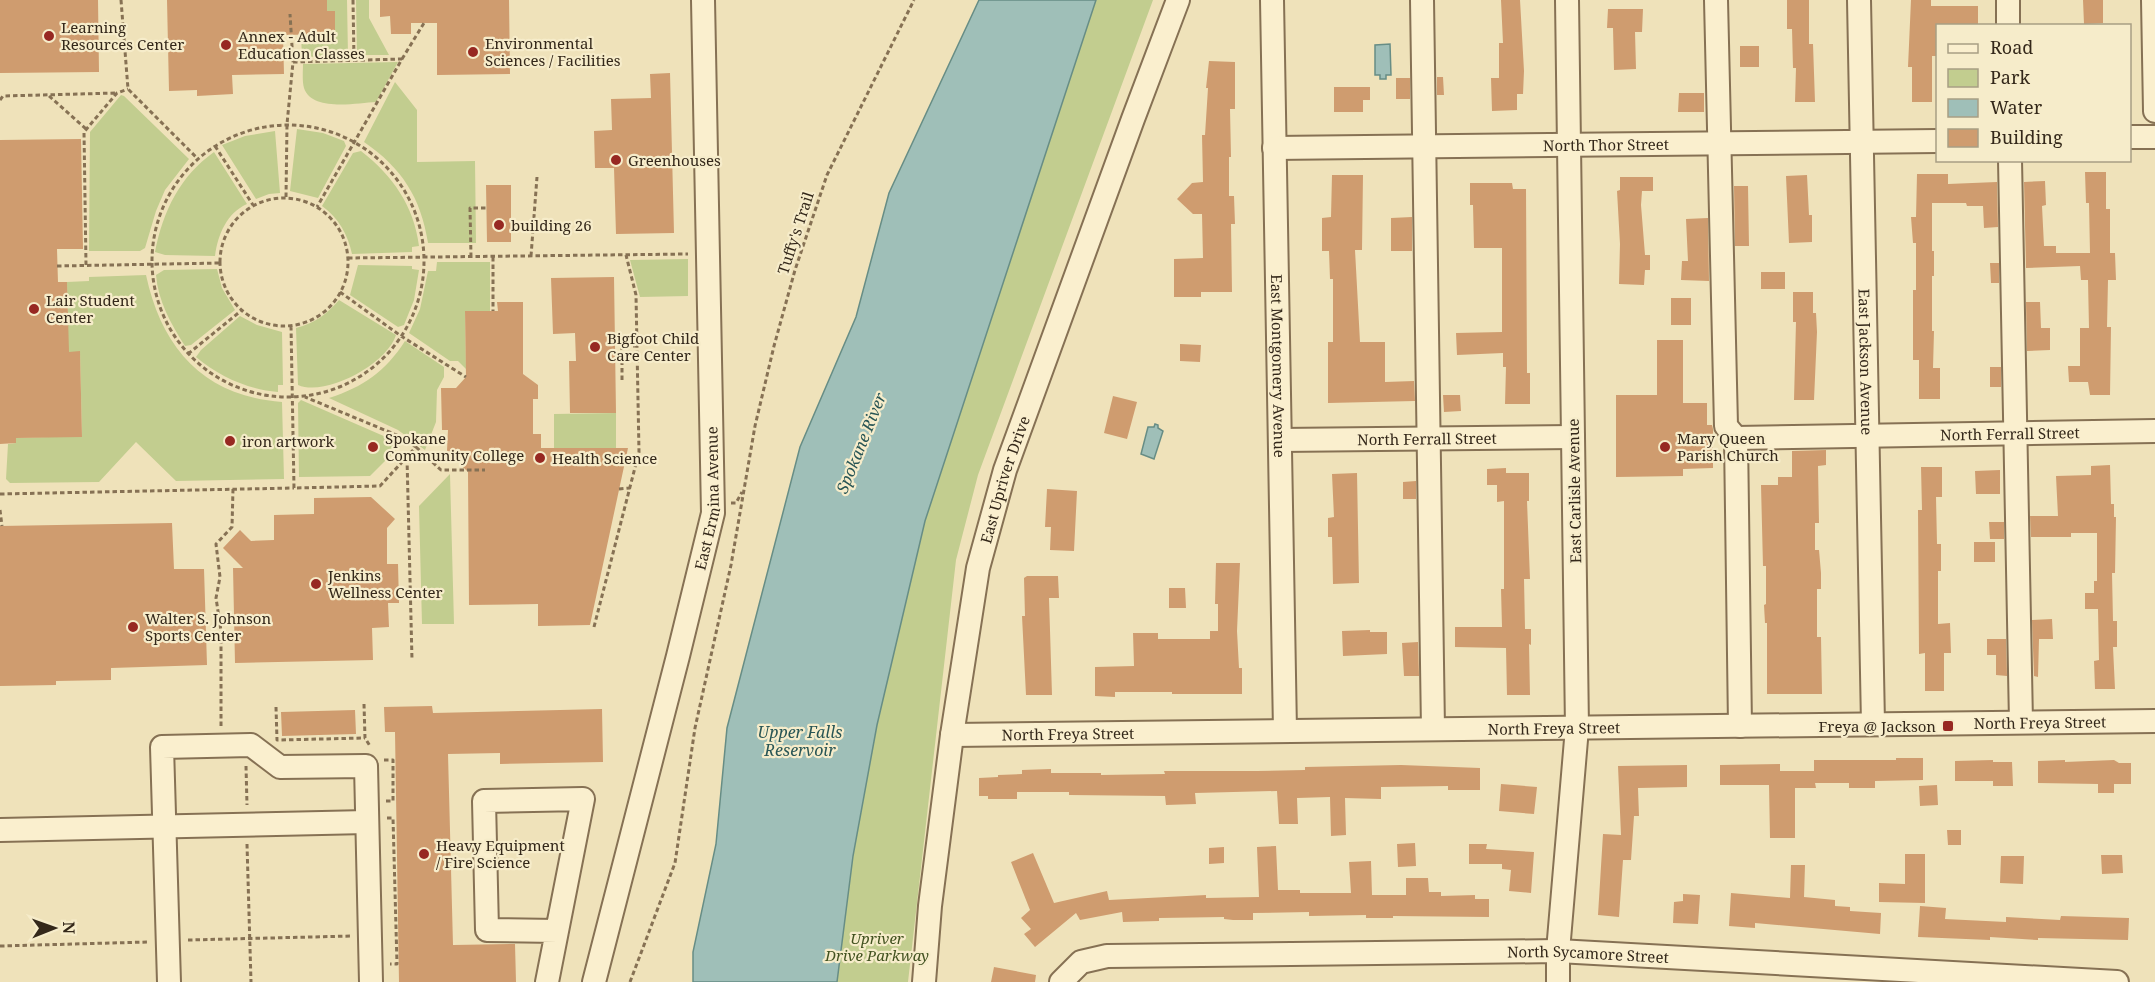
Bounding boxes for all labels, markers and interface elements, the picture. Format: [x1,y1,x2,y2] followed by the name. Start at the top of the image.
[61,17,184,54] place label: Learning Resources Center
[1936,24,2131,162] legend
[238,26,365,63] place label: Annex - Adult Education Classes
[42,29,56,43] marker: Learning Resources Center
[485,33,621,70] place label: Environmental Sciences / Facilities
[1990,35,2033,59] text: Road
[219,38,233,52] marker: Annex - Adult Education Classes
[466,45,480,59] marker: Environmental Sciences / Facilities
[1990,65,2030,89] text: Park
[1990,95,2043,119] text: Water
[1990,125,2063,149] text: Building
[1543,134,1669,155] street label: North Thor Street
[628,150,721,170] place label: Greenhouses
[609,153,623,167] marker: Greenhouses
[772,189,818,277] street label: Tuffy's Trail
[511,215,592,235] place label: building 26
[492,218,506,232] marker: building 26
[1267,274,1290,458] street label: East Montgomery Avenue
[1855,289,1877,435] street label: East Jackson Avenue
[46,290,135,327] place label: Lair Student Center
[27,302,41,316] marker: Lair Student Center
[607,328,699,365] place label: Bigfoot Child Care Center
[588,340,602,354] marker: Bigfoot Child Care Center
[831,389,891,497] water label: Spokane River
[975,413,1034,546] street label: East Upriver Drive
[1563,418,1585,564] street label: East Carlisle Avenue
[1940,422,2080,445] street label: North Ferrall Street
[689,426,724,572] street label: East Ermina Avenue
[385,428,524,465] place label: Spokane Community College
[1357,428,1497,449] street label: North Ferrall Street
[1677,428,1779,465] place label: Mary Queen Parish Church
[242,431,335,451] place label: iron artwork
[223,434,237,448] marker: iron artwork
[366,440,380,454] marker: Spokane Community College
[1658,440,1672,454] marker: Mary Queen Parish Church
[552,448,657,468] place label: Health Science
[533,451,547,465] marker: Health Science
[327,565,443,602] place label: Jenkins Wellness Center
[309,577,323,591] marker: Jenkins Wellness Center
[145,608,271,645] place label: Walter S. Johnson Sports Center
[126,620,140,634] marker: Walter S. Johnson Sports Center
[1974,712,2106,733] street label: North Freya Street
[1818,716,1936,736] place label: Freya @ Jackson
[1488,717,1620,739] street label: North Freya Street
[1941,719,1955,733] marker: Freya @ Jackson
[758,721,842,761] water label: Upper Falls Reservoir
[1002,723,1134,744] street label: North Freya Street
[436,835,565,872] place label: Heavy Equipment / Fire Science
[417,847,431,861] marker: Heavy Equipment / Fire Science
[24,898,84,958] north arrow
[58,921,80,935] text: N
[824,928,929,965] park label: Upriver Drive Parkway
[1507,941,1669,967] street label: North Sycamore Street

